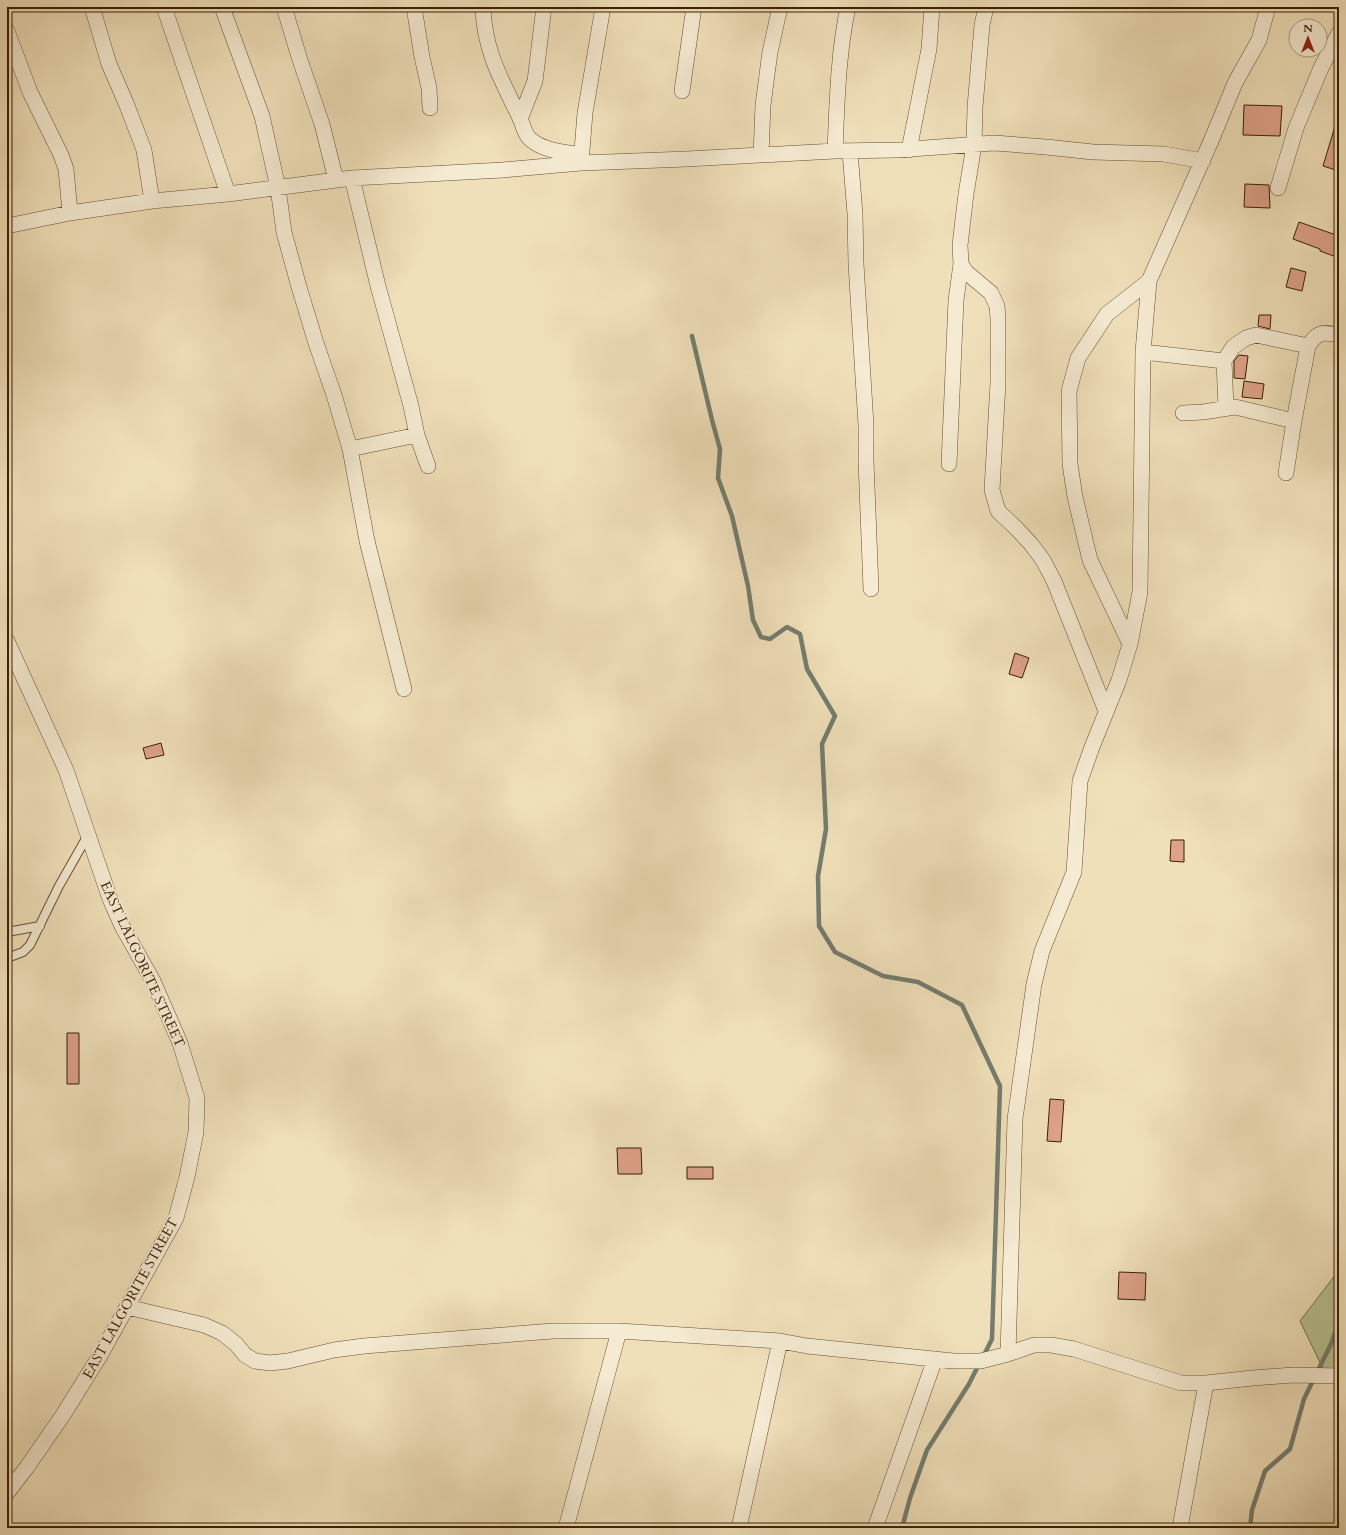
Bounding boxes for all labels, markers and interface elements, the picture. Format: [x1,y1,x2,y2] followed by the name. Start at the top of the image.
[1288,18,1328,58] north arrow
[1303,21,1313,36] text: N
[96,878,189,1050] street label: EAST LALGORITE STREET
[78,1214,183,1382] street label: EAST LALGORITE STREET

